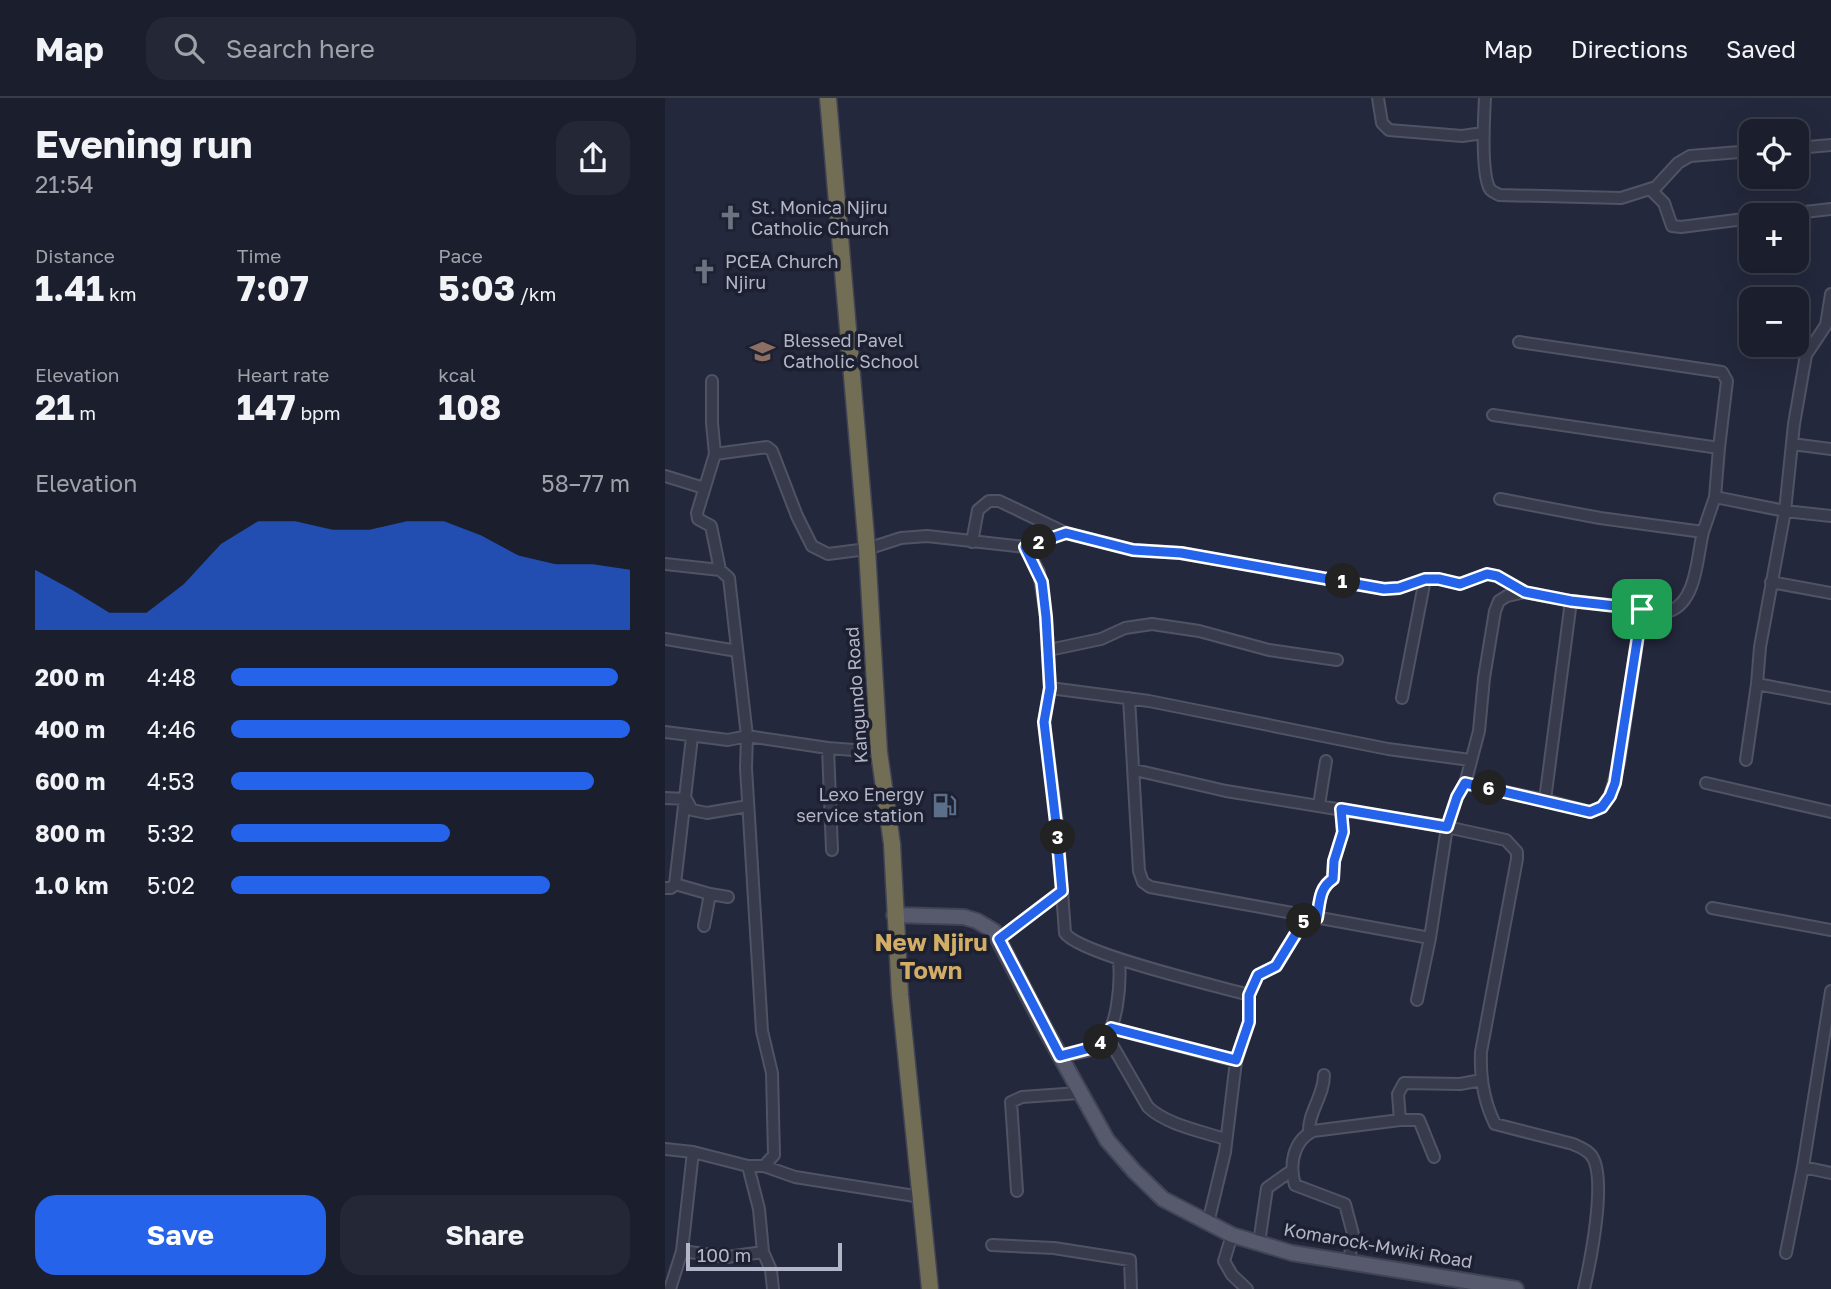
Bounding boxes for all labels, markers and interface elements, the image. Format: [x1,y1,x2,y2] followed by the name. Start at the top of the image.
[146,17,636,80] search box
[35,29,104,68] text: Map
[170,29,208,67] icon: search
[226,33,375,64] text: Search here
[1484,34,1533,63] text: Map
[1571,34,1688,63] text: Directions
[1726,34,1796,63] text: Saved
[1739,119,1809,357] map controls
[1739,119,1809,189] button: locate
[35,121,253,166] text: Evening run
[556,121,630,195] button: share
[35,170,94,198] text: 21:54
[751,196,889,239] place label: St. Monica Njiru Catholic Church
[1739,203,1809,273] button: +
[717,204,745,232] church icon: St. Monica Njiru Catholic Church
[35,244,115,267] text: Distance
[237,244,281,267] text: Time
[438,244,483,267] text: Pace
[725,250,839,293] place label: PCEA Church Njiru
[691,258,719,286] church icon: PCEA Church Njiru
[35,267,104,309] text: 1.41
[237,267,309,309] text: 7:07
[438,267,515,309] text: 5:03
[104,282,136,305] text: km
[515,282,556,305] text: /km
[1739,287,1809,357] button: −
[783,329,919,372] place label: Blessed Pavel Catholic School
[749,337,777,365] school or university icon: Blessed Pavel Catholic School
[35,363,120,386] text: Elevation
[237,363,329,386] text: Heart rate
[438,363,476,386] text: kcal
[35,386,74,428] text: 21
[237,386,296,428] text: 147
[438,386,502,428] text: 108
[74,401,96,424] text: m
[296,401,341,424] text: bpm
[35,469,137,497] text: Elevation
[541,469,630,497] text: 58–77 m
[1021,524,1057,560] pin: 2
[1033,530,1044,553] text: 2
[1325,564,1361,598] pin: 1
[1338,569,1347,592] text: 1
[1612,579,1672,639] pin
[1623,590,1661,628] icon: arrive
[840,626,872,764] street label: Kangundo Road
[35,663,105,691] text: 200 m
[147,663,196,691] text: 4:48
[35,715,105,743] text: 400 m
[147,715,196,743] text: 4:46
[35,767,105,795] text: 600 m
[147,767,195,795] text: 4:53
[1471,770,1507,806] pin: 6
[1482,776,1495,799] text: 6
[796,783,924,826] place label: Lexo Energy service station
[930,791,958,819] fuel station icon: Lexo Energy service station
[35,819,106,847] text: 800 m
[147,819,194,847] text: 5:32
[1041,820,1075,854] pin: 3
[1052,825,1063,848] text: 3
[35,871,108,899] text: 1.0 km
[147,871,195,899] text: 5:02
[1287,904,1321,938] pin: 5
[1298,909,1309,932] text: 5
[874,927,988,984] district label: New Njiru Town
[1083,1024,1118,1060] pin: 4
[1095,1030,1106,1053] text: 4
[35,1195,326,1275] button: Save
[340,1195,630,1275] button: Share
[1282,1218,1474,1272] street label: Komarock-Mwiki Road
[686,1240,842,1272] scale bar
[697,1243,751,1266] text: 100 m

